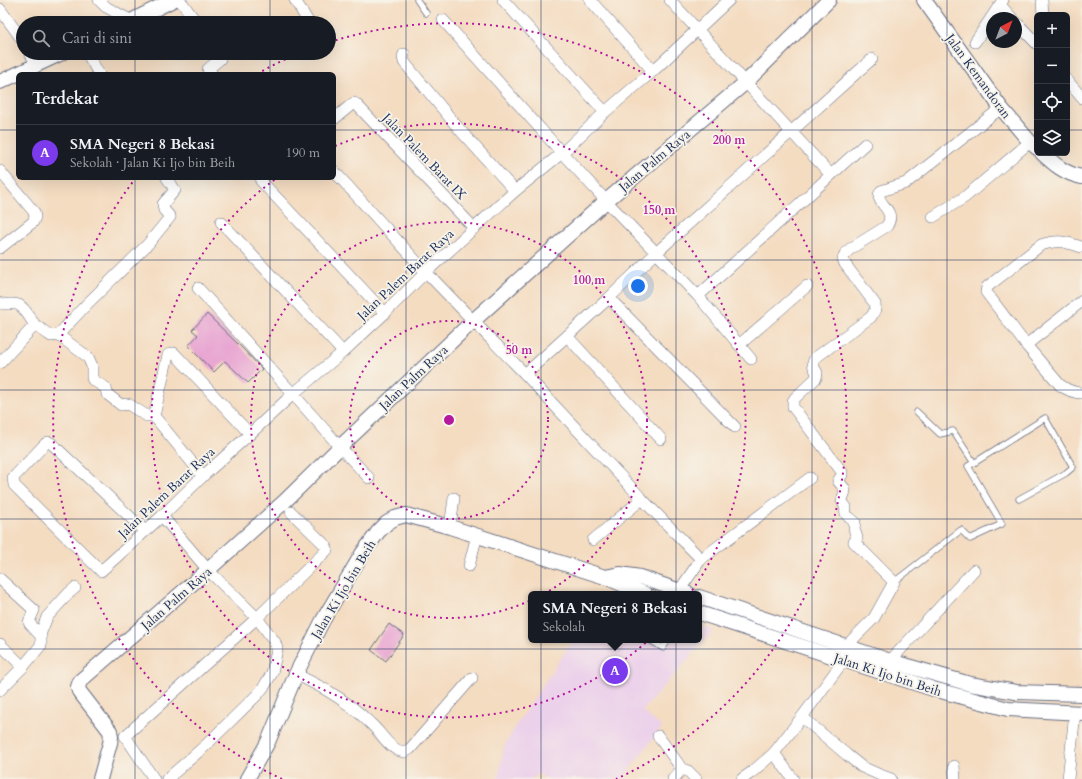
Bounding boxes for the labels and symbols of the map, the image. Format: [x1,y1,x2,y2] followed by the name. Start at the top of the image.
[986,12,1022,48] north arrow
[940,29,1016,123] street label: Jalan Kemandoran
[377,108,471,204] street label: Jalan Palem Barat IX
[614,125,694,197] street label: Jalan Palm Raya
[713,132,746,148] text: 200 m
[643,202,676,218] text: 150 m
[352,225,458,326] street label: Jalan Palem Barat Raya
[573,272,606,288] text: 100 m
[628,276,648,296] your location
[374,341,452,416] street label: Jalan Palm Raya
[506,342,533,358] text: 50 m
[442,413,456,427] centre of rings
[113,443,219,544] street label: Jalan Palem Barat Raya
[306,537,380,644] street label: Jalan Ki Ijo bin Beih
[136,563,216,636] street label: Jalan Palm Raya
[830,648,944,701] street label: Jalan Ki Ijo bin Beih
[602,656,628,686] pin: A

